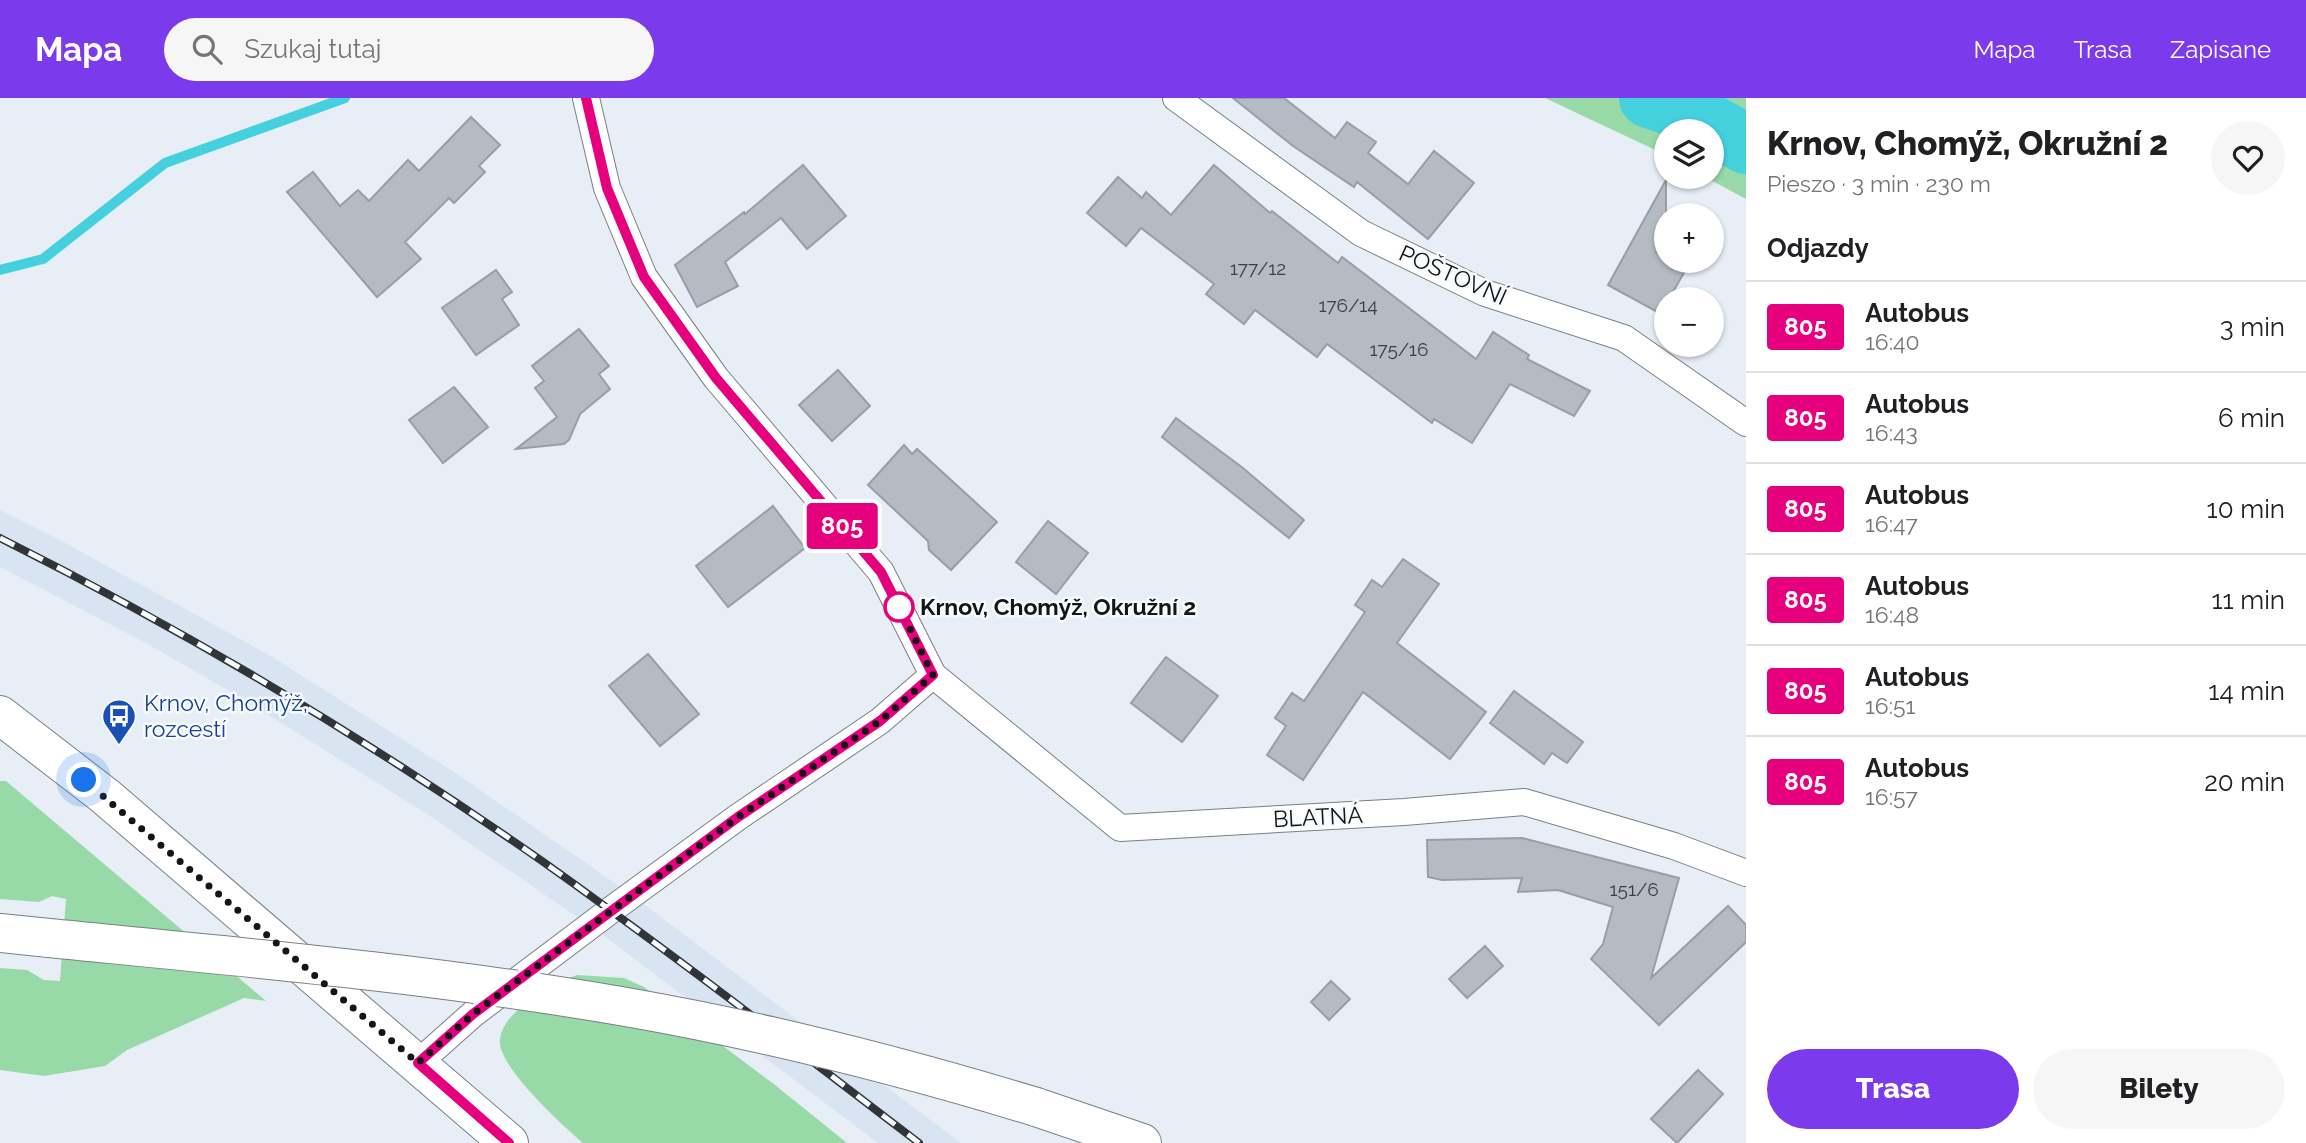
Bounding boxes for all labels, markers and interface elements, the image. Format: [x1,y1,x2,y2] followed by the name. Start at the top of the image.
[164,18,654,81] search box
[35,30,122,69] text: Mapa
[188,30,226,68] icon: search
[244,34,381,64] text: Szukaj tutaj
[1974,35,2035,64] text: Mapa
[2073,35,2132,64] text: Trasa
[2170,35,2271,64] text: Zapisane
[1654,119,1724,357] map controls
[1654,119,1724,189] button: layers
[2211,121,2285,195] button: heart
[1767,124,2168,163] text: Krnov, Chomýž, Okružní 2
[1767,170,1991,197] text: Pieszo · 3 min · 230 m
[1654,203,1724,273] button: +
[1767,233,1869,263] text: Odjazdy
[1395,239,1511,310] street label: POŠTOVNÍ
[1230,257,1286,279] house number: 177/12
[1654,287,1724,357] button: −
[1318,294,1378,316] house number: 176/14
[1865,298,1969,328] text: Autobus
[1784,312,1827,341] text: 805
[2220,312,2285,342] text: 3 min
[1865,328,1920,355] text: 16:40
[1370,338,1428,360] house number: 175/16
[1865,389,1969,419] text: Autobus
[1784,403,1827,432] text: 805
[2218,403,2285,433] text: 6 min
[1865,419,1918,446] text: 16:43
[1865,480,1969,510] text: Autobus
[1784,494,1827,523] text: 805
[2207,494,2285,524] text: 10 min
[802,503,882,549] line badge: 805
[1865,510,1918,537] text: 16:47
[821,511,863,540] text: 805
[1865,571,1969,601] text: Autobus
[1784,585,1827,614] text: 805
[2211,585,2285,615] text: 11 min
[884,592,914,622] marker: Krnov, Chomýž, Okružní 2
[920,593,1196,620] place label: Krnov, Chomýž, Okružní 2
[1865,601,1919,628] text: 16:48
[1865,662,1969,692] text: Autobus
[1784,676,1827,705] text: 805
[2208,676,2285,706] text: 14 min
[144,689,308,742] place label: Krnov, Chomýž, rozcestí
[1865,692,1915,719] text: 16:51
[100,697,138,746] bus stop icon: Krnov, Chomýž, rozcestí
[1865,753,1969,783] text: Autobus
[66,762,101,797] your location
[1784,767,1827,796] text: 805
[2204,767,2285,797] text: 20 min
[1865,783,1918,810] text: 16:57
[1272,801,1364,832] street label: BLATNÁ
[1609,878,1659,900] house number: 151/6
[1767,1049,2019,1129] button: Trasa
[2033,1049,2285,1129] button: Bilety

